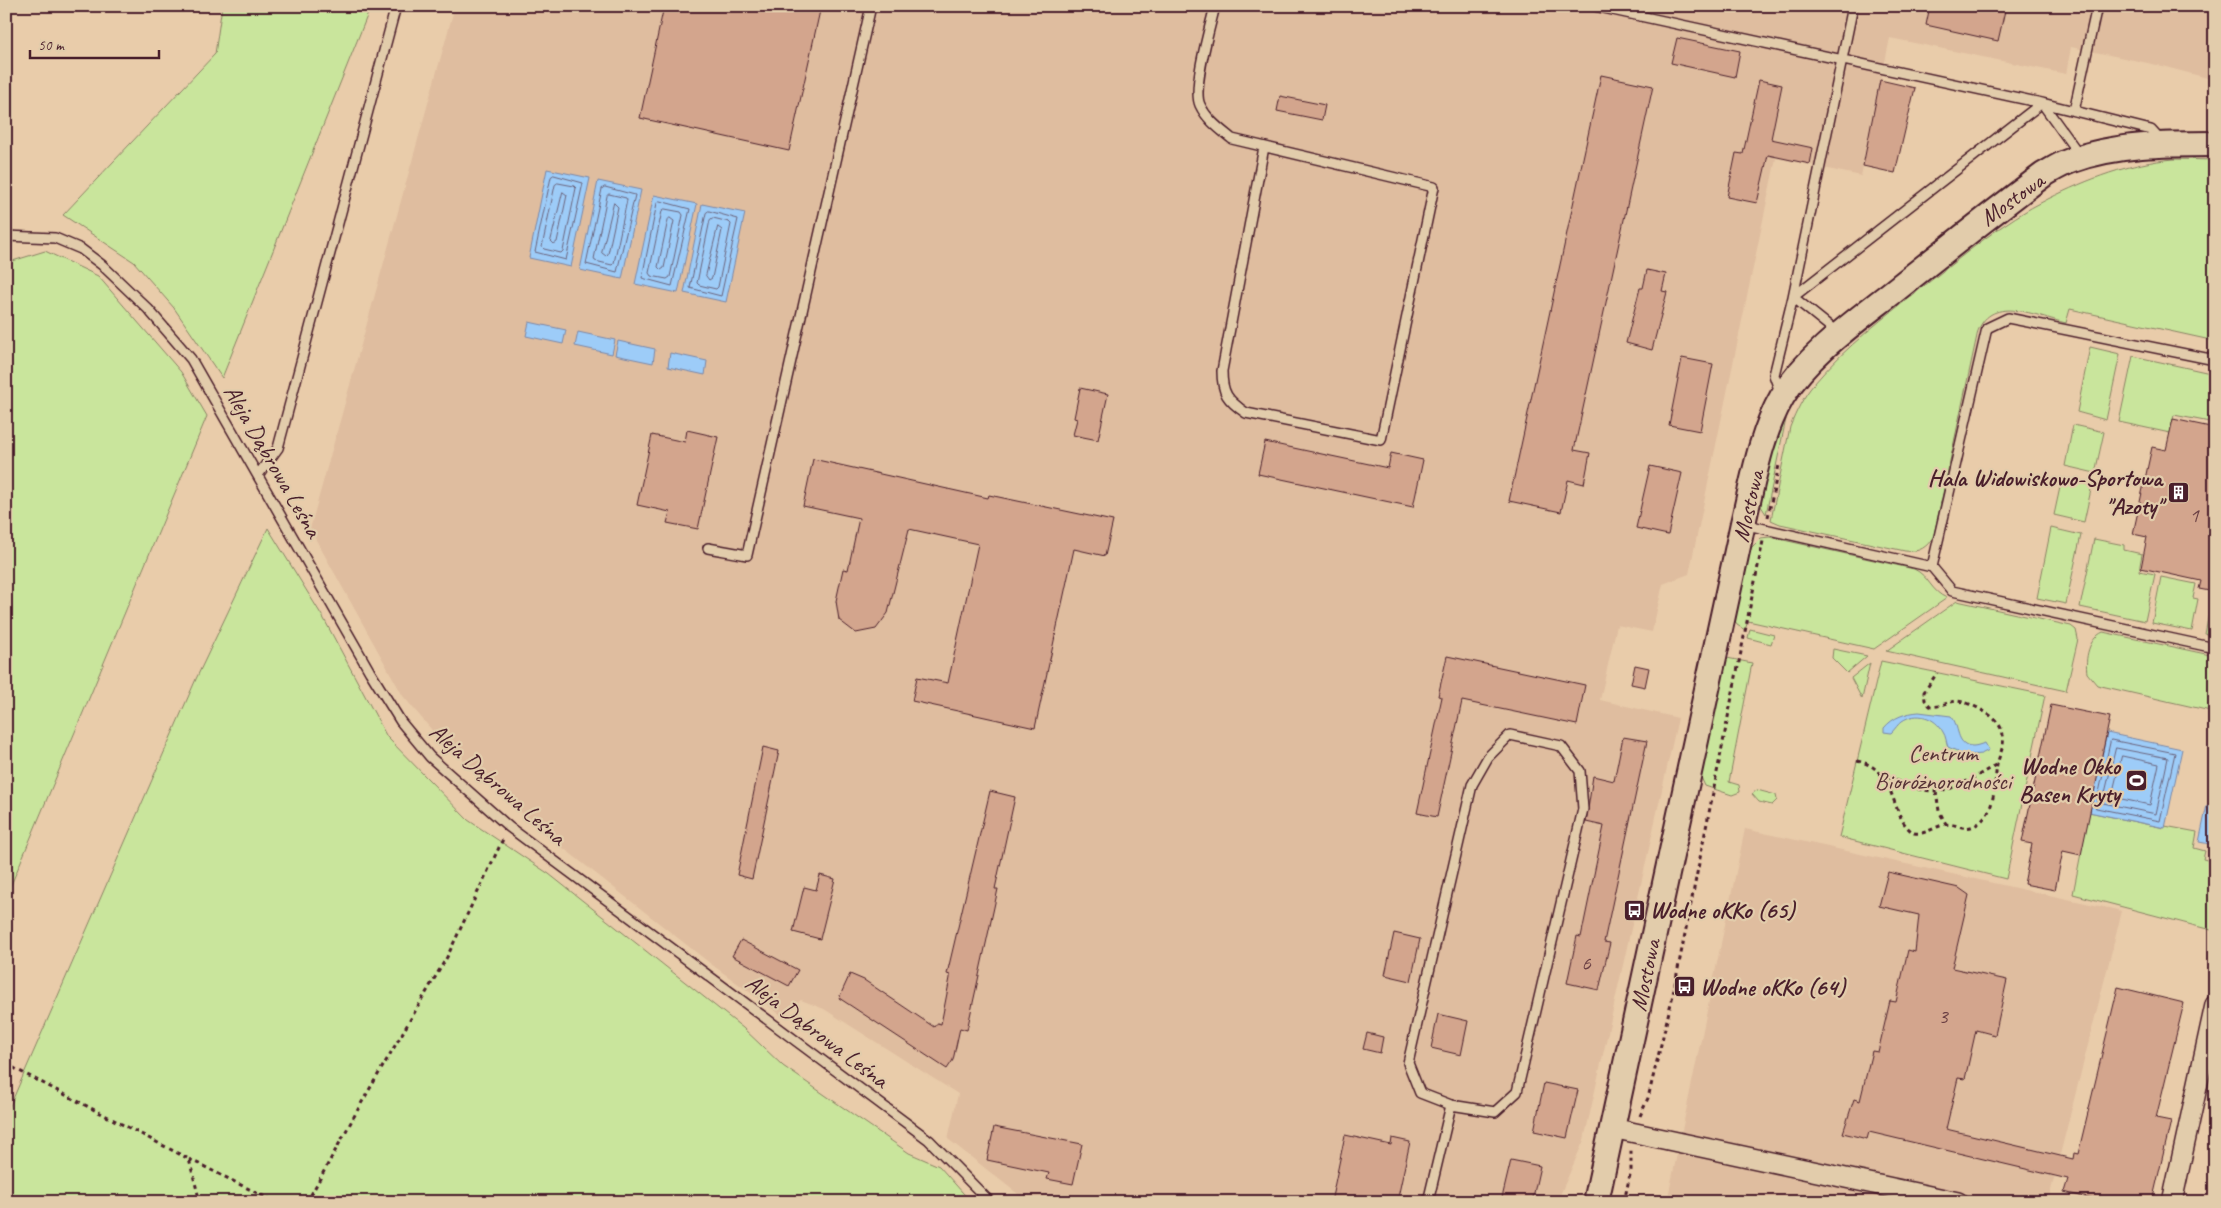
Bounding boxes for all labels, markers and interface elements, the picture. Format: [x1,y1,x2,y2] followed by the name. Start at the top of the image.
[30,28,159,60] scale bar
[38,36,65,55] text: 50 m
[1974,164,2052,232] street label: Mostowa
[217,379,330,544] street label: Aleja Dąbrowa Leśna
[1928,463,2167,521] place label: Hala Widowiskowo-Sportowa "Azoty"
[1725,465,1771,545] street label: Mostowa
[2166,480,2190,504] building icon: Hala Widowiskowo-Sportowa "Azoty"
[2189,502,2200,528] house number: 1
[423,716,574,853] street label: Aleja Dąbrowa Leśna
[1875,738,2014,796] park label: Centrum Bioróżnorodności
[2019,751,2123,809] place label: Wodne Okko Basen Kryty
[2124,768,2148,792] sports icon: Wodne Okko Basen Kryty
[1650,895,1797,925] place label: Wodne oKKo (65)
[1622,898,1646,922] bus stop icon: Wodne oKKo (65)
[1623,934,1668,1014] street label: Mostowa
[1581,950,1591,976] house number: 6
[739,967,896,1095] street label: Aleja Dąbrowa Leśna
[1700,972,1847,1002] place label: Wodne oKKo (64)
[1672,975,1696,999] bus stop icon: Wodne oKKo (64)
[1938,1003,1949,1029] house number: 3

